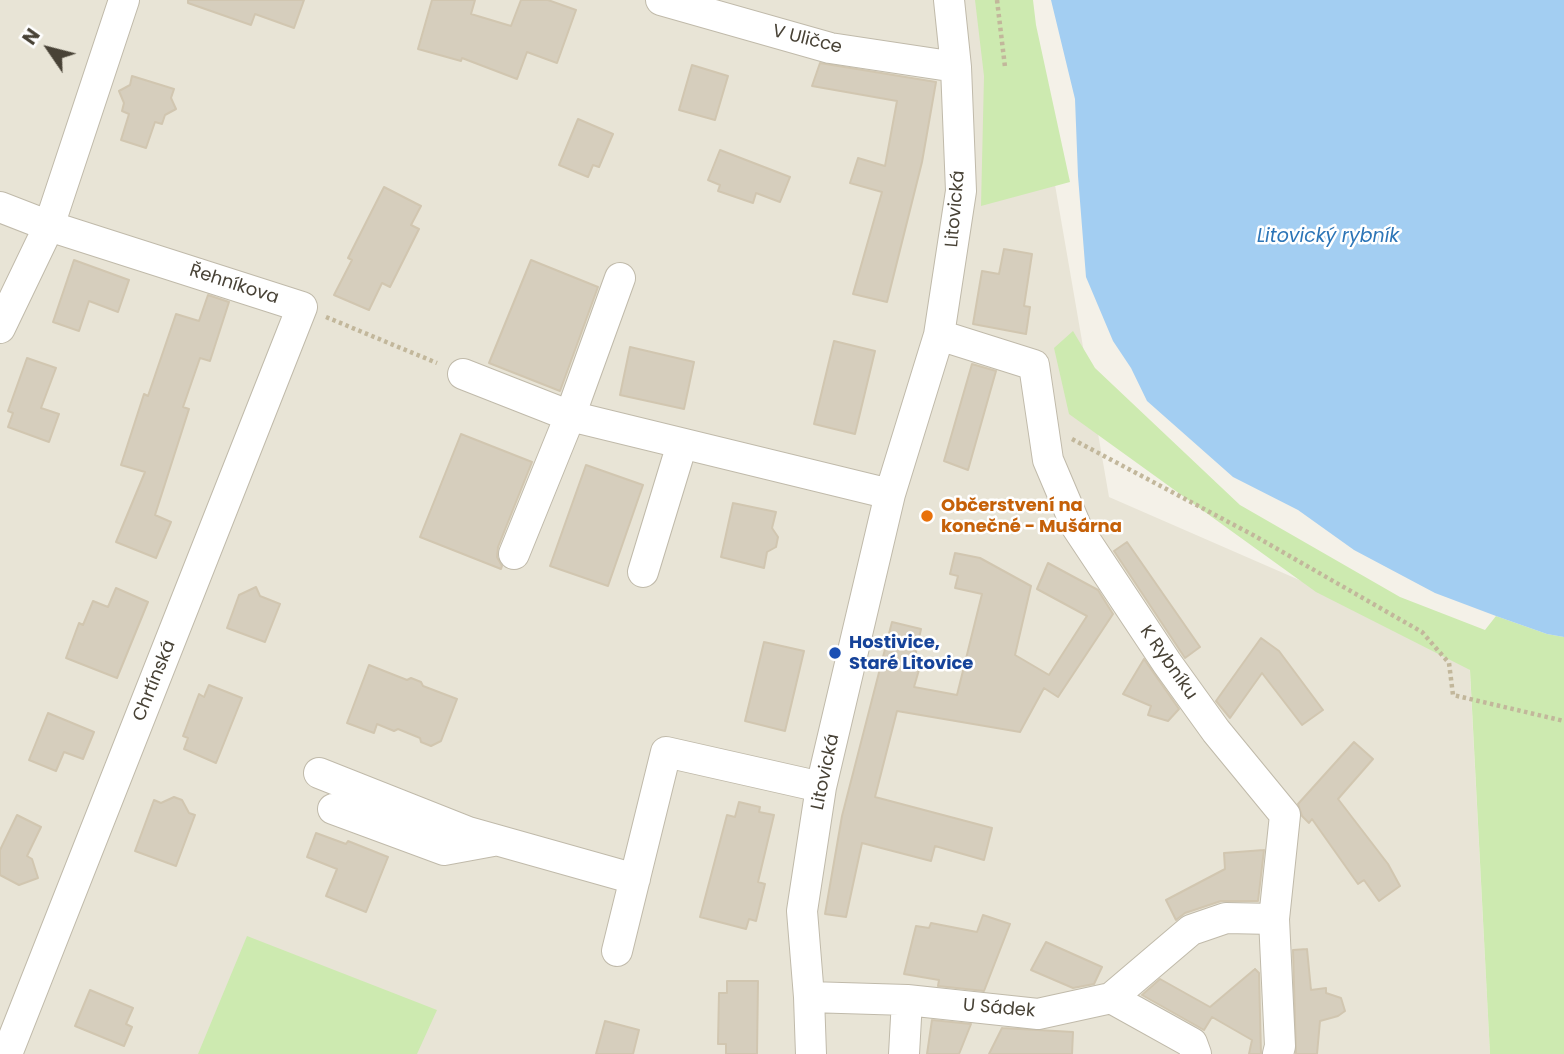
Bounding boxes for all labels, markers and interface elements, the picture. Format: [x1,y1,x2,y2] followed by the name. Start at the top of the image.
[14,14,84,84] north arrow
[770,21,844,59] street label: V Uličce
[16,23,47,50] text: N
[942,170,970,248] street label: Litovická
[1257,226,1399,248] water label: Litovický rybník
[187,260,281,310] street label: Řehníkova
[941,495,1122,538] place label: Občerstvení na konečné - Mušárna
[919,508,935,524] marker: Občerstvení na konečné - Mušárna
[1135,622,1201,704] street label: K Rybníku
[849,632,973,674] place label: Hostivice, Staré Litovice
[129,637,181,725] street label: Chrtínská
[827,645,843,661] marker: Hostivice, Staré Litovice
[807,732,845,812] street label: Litovická
[962,995,1036,1023] street label: U Sádek

